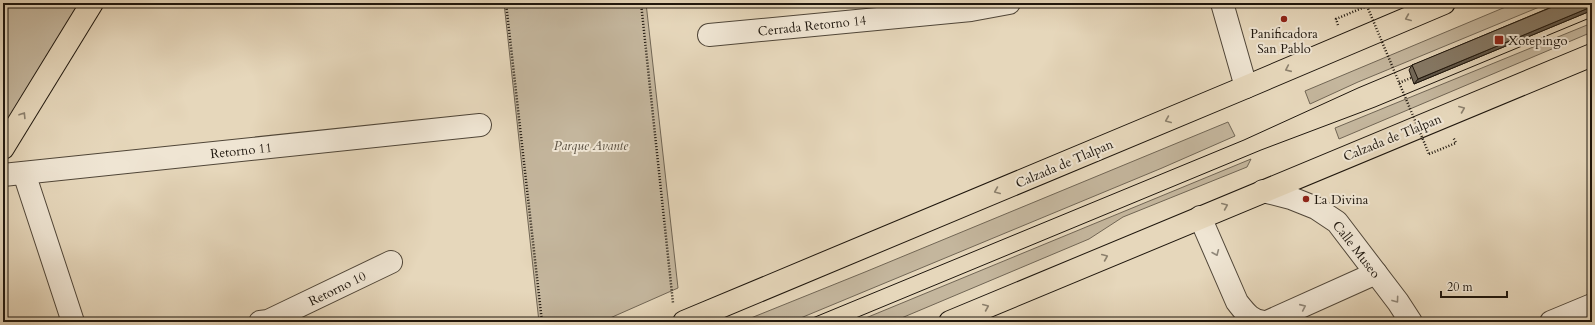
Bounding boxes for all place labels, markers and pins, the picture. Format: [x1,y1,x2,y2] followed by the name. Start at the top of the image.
[1279,14,1289,24] marker: Panificadora San Pablo
[1250,25,1318,58] place label: Panificadora San Pablo
[1508,32,1568,50] place label: Xotepingo
[1493,34,1505,46] marker: Xotepingo
[1314,191,1369,209] place label: La Divina
[1301,194,1311,204] marker: La Divina

